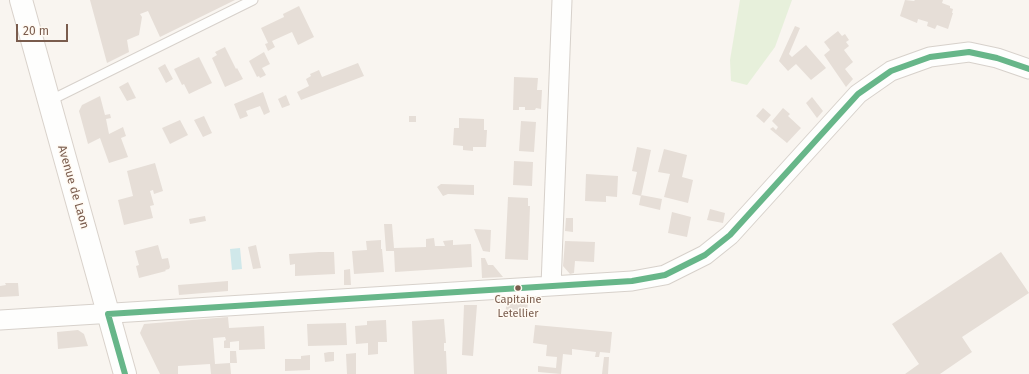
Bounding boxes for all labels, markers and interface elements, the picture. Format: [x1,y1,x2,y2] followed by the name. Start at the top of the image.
[18,16,70,42] scale bar
[23,24,49,38] text: 20 m
[54,144,92,230] street label: Avenue de Laon
[513,283,523,293] marker: Capitaine Letellier
[494,293,542,319] place label: Capitaine Letellier

